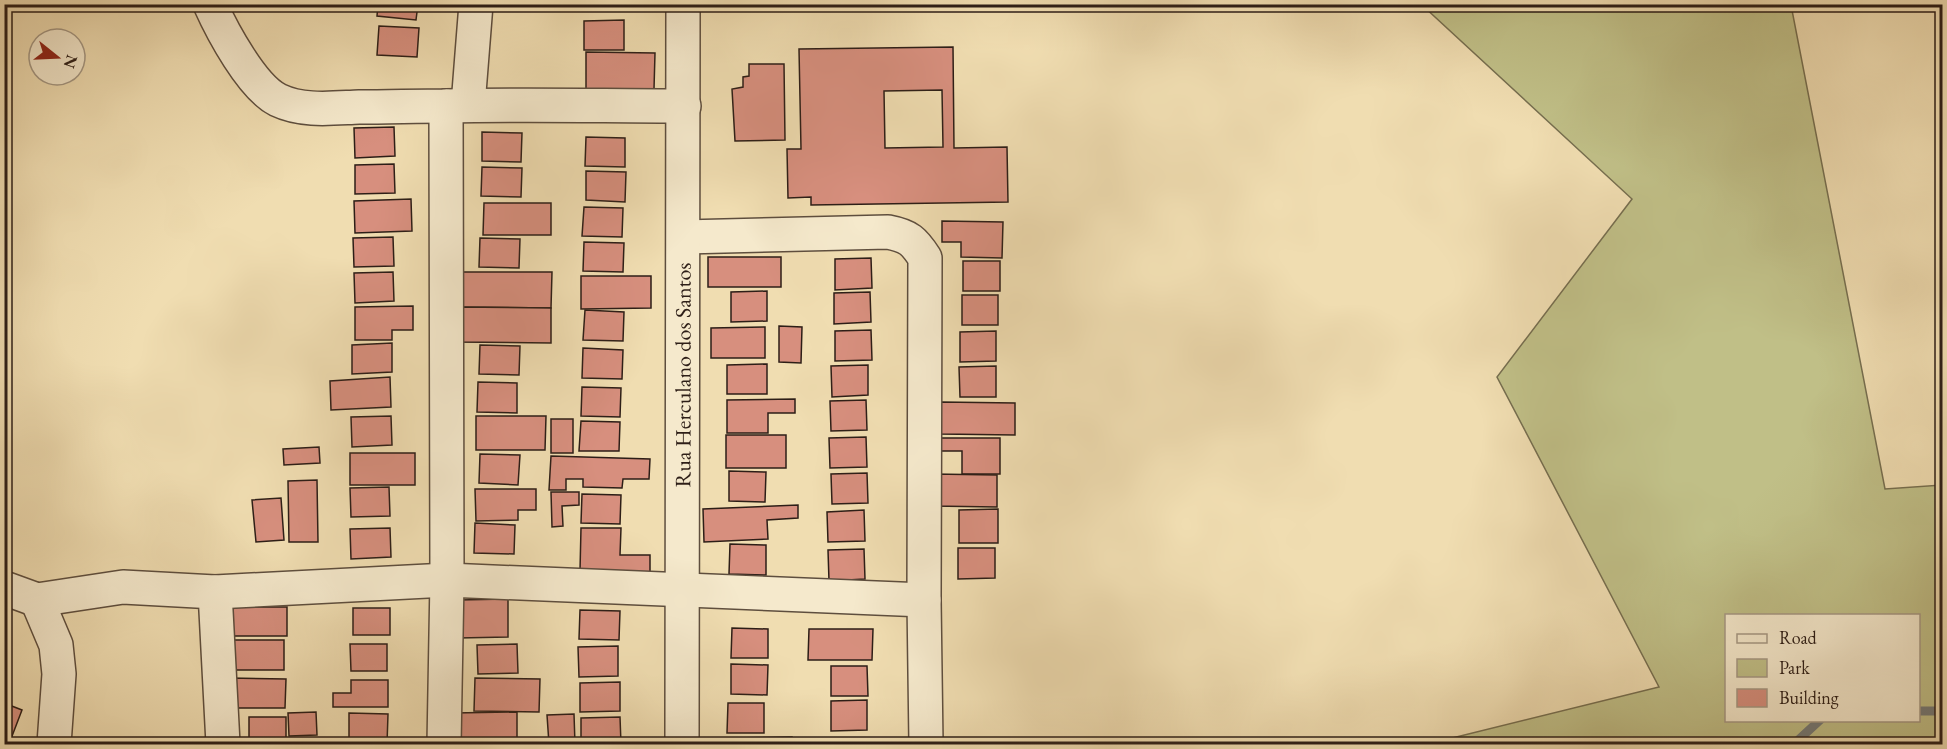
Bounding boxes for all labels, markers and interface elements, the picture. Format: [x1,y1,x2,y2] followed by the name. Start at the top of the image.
[27,27,87,87] north arrow
[59,52,83,71] text: N
[668,263,698,487] street label: Rua Herculano dos Santos
[1725,614,1920,722] legend
[1779,626,1818,649] text: Road
[1779,656,1810,679] text: Park
[1779,686,1839,709] text: Building

